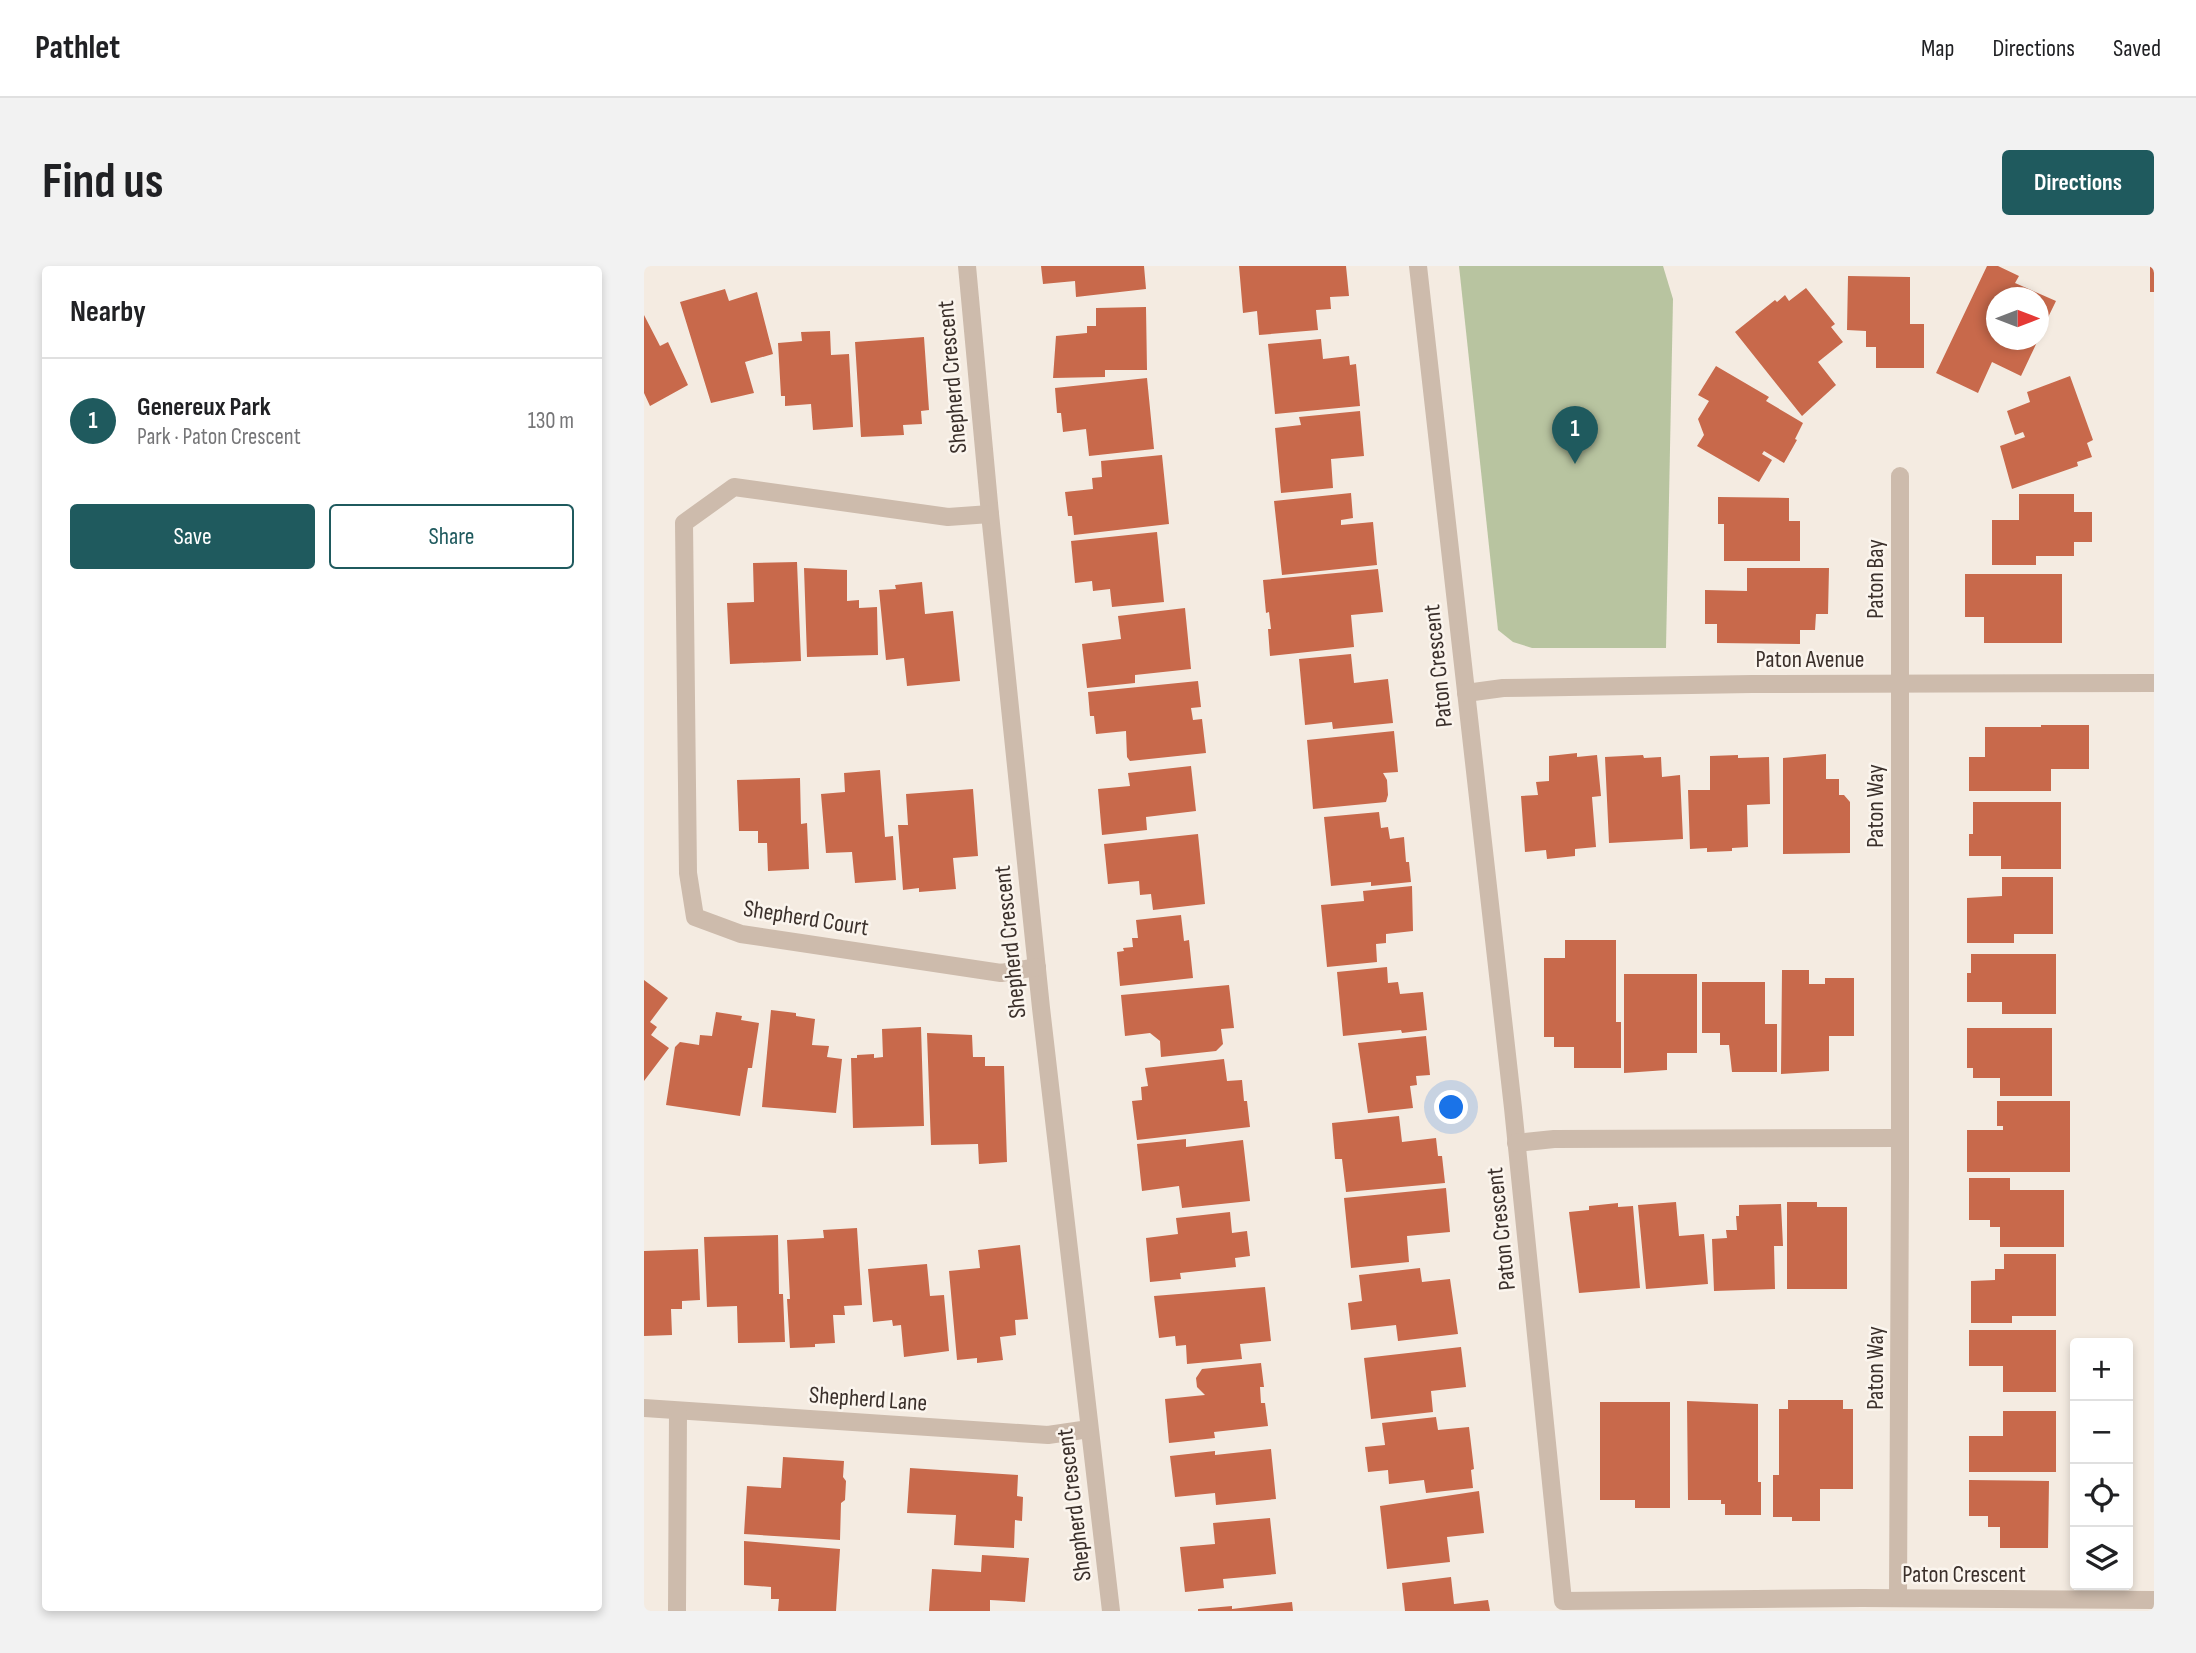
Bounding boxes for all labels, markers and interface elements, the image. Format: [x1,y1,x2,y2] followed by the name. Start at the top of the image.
[35,28,120,68] text: Pathlet
[1921,34,1954,63] text: Map
[1992,34,2075,63] text: Directions
[2113,34,2161,63] text: Saved
[2002,150,2154,215] button: Directions
[42,153,164,212] text: Find us
[1986,287,2049,350] north arrow
[70,294,146,330] text: Nearby
[931,299,973,455] street label: Shepherd Crescent
[137,392,271,423] text: Genereux Park
[1552,406,1598,464] pin: 1
[88,407,98,435] text: 1
[528,407,574,435] text: 130 m
[137,423,301,451] text: Park · Paton Crescent
[70,504,315,569] button: Save
[329,504,574,569] button: Share
[1861,539,1890,619] street label: Paton Bay
[1417,603,1459,729] street label: Paton Crescent
[1756,645,1864,674] street label: Paton Avenue
[1861,764,1890,848] street label: Paton Way
[988,864,1032,1020] street label: Shepherd Crescent
[741,894,871,942] street label: Shepherd Court
[1434,1090,1468,1124] your location
[1480,1166,1522,1292] street label: Paton Crescent
[1861,1326,1890,1410] street label: Paton Way
[2070,1338,2133,1590] map controls
[2070,1338,2133,1401] button: +
[808,1380,928,1418] street label: Shepherd Lane
[2070,1401,2133,1464] button: −
[1050,1427,1098,1583] street label: Shepherd Crescent
[2070,1464,2133,1527] button: locate
[2070,1527,2133,1590] button: layers
[1902,1560,2026,1589] street label: Paton Crescent

